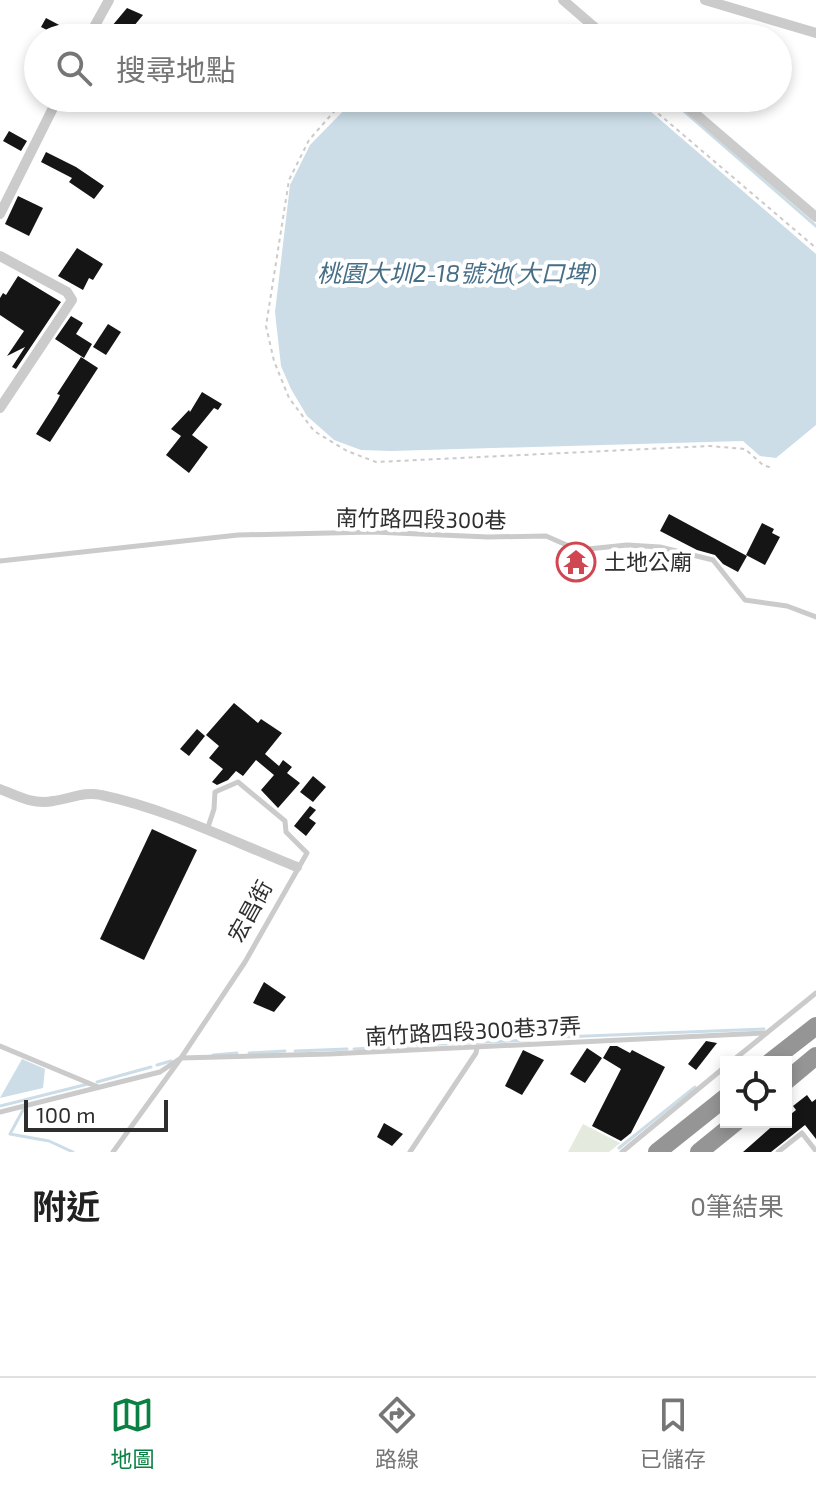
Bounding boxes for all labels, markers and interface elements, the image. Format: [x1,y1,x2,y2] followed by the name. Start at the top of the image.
[24,24,792,112] search box
[52,46,96,90] icon: search
[116,51,236,87] text: 搜尋地點
[317,258,598,287] water label: 桃園大圳2-18號池(大口埤)
[335,504,507,532] street label: 南竹路四段300巷
[555,541,597,583] temple icon: 土地公廟
[604,548,692,574] place label: 土地公廟
[222,875,276,946] street label: 宏昌街
[364,1011,582,1049] street label: 南竹路四段300巷37弄
[720,1056,792,1128] map controls
[720,1056,792,1128] button: locate
[24,1096,168,1132] scale bar
[36,1101,95,1127] text: 100 m
[32,1185,100,1226] text: 附近
[690,1190,784,1221] text: 0筆結果
[110,1393,154,1473] tab: 地圖
[375,1393,419,1473] tab: 路線
[640,1393,706,1473] tab: 已儲存

